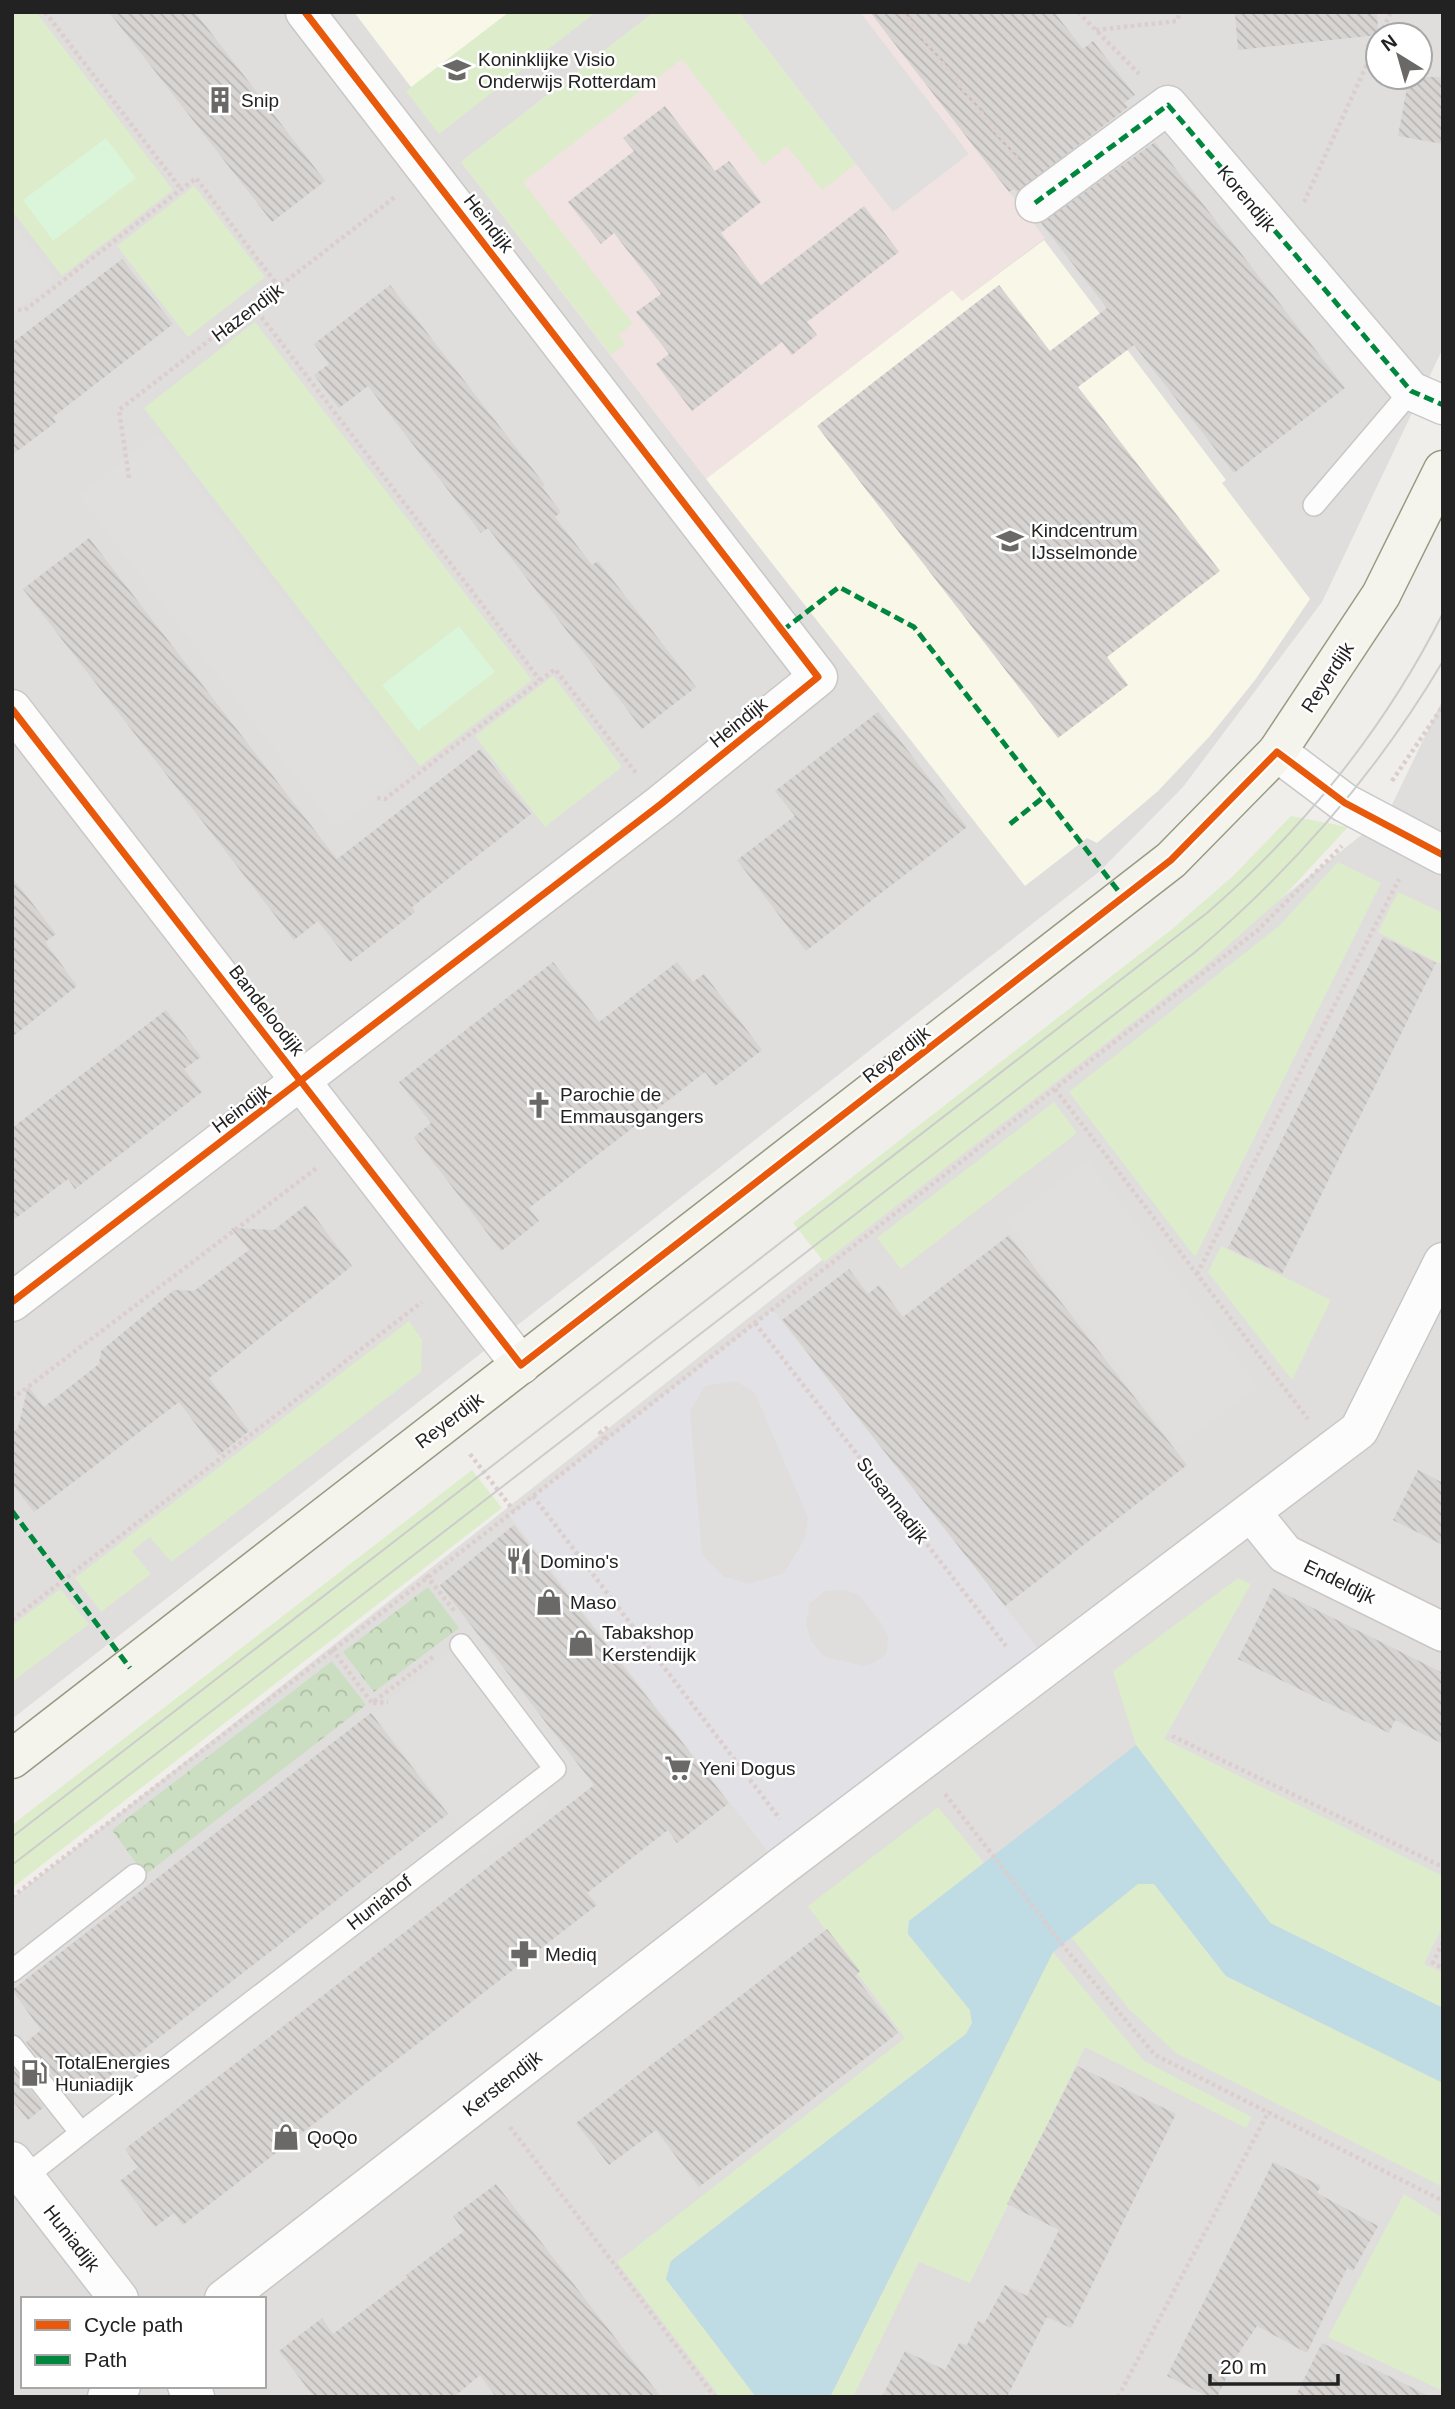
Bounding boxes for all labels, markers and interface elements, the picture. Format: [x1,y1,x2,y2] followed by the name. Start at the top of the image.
[1364,21,1434,91] north arrow
[1377,30,1401,55] text: N
[478,49,656,92] place label: Koninklijke Visio Onderwijs Rotterdam
[442,55,472,85] school or university icon: Koninklijke Visio Onderwijs Rotterdam
[205,85,235,115] building icon: Snip
[241,90,279,111] place label: Snip
[1213,161,1280,236] street label: Korendijk
[460,190,518,257] street label: Heindijk
[208,279,287,346] street label: Hazendijk
[1031,520,1138,563] place label: Kindcentrum IJsselmonde
[995,526,1025,556] school or university icon: Kindcentrum IJsselmonde
[1297,638,1358,716] street label: Reyerdijk
[705,693,772,752] street label: Heindijk
[225,961,309,1060] street label: Bandeloodijk
[859,1021,934,1087] street label: Reyerdijk
[208,1079,275,1137] street label: Heindijk
[560,1084,704,1127] place label: Parochie de Emmausgangers
[524,1090,554,1120] church icon: Parochie de Emmausgangers
[411,1388,488,1453] street label: Reyerdijk
[852,1453,933,1548] street label: Susannadijk
[504,1546,534,1576] restaurant icon: Domino's
[540,1551,619,1572] place label: Domino's
[1301,1555,1379,1608] street label: Endeldijk
[534,1587,564,1617] shop icon: Maso
[570,1592,616,1613] place label: Maso
[602,1622,696,1665] place label: Tabakshop Kerstendijk
[566,1628,596,1658] shop icon: Tabakshop Kerstendijk
[663,1753,693,1783] supermarket icon: Yeni Dogus
[699,1758,795,1779] place label: Yeni Dogus
[343,1870,416,1934] street label: Huniahof
[509,1939,539,1969] pharmacy icon: Mediq
[545,1944,597,1965] place label: Mediq
[459,2046,546,2121] street label: Kerstendijk
[55,2052,170,2095] place label: TotalEnergies Huniadijk
[19,2058,49,2088] fuel station icon: TotalEnergies Huniadijk
[271,2122,301,2152] shop icon: QoQo
[307,2127,358,2148] place label: QoQo
[39,2201,104,2276] street label: Huniadijk
[21,2297,266,2388] legend
[84,2313,183,2336] text: Cycle path
[1210,2342,1338,2386] scale bar
[84,2348,127,2371] text: Path
[1220,2355,1267,2378] text: 20 m

